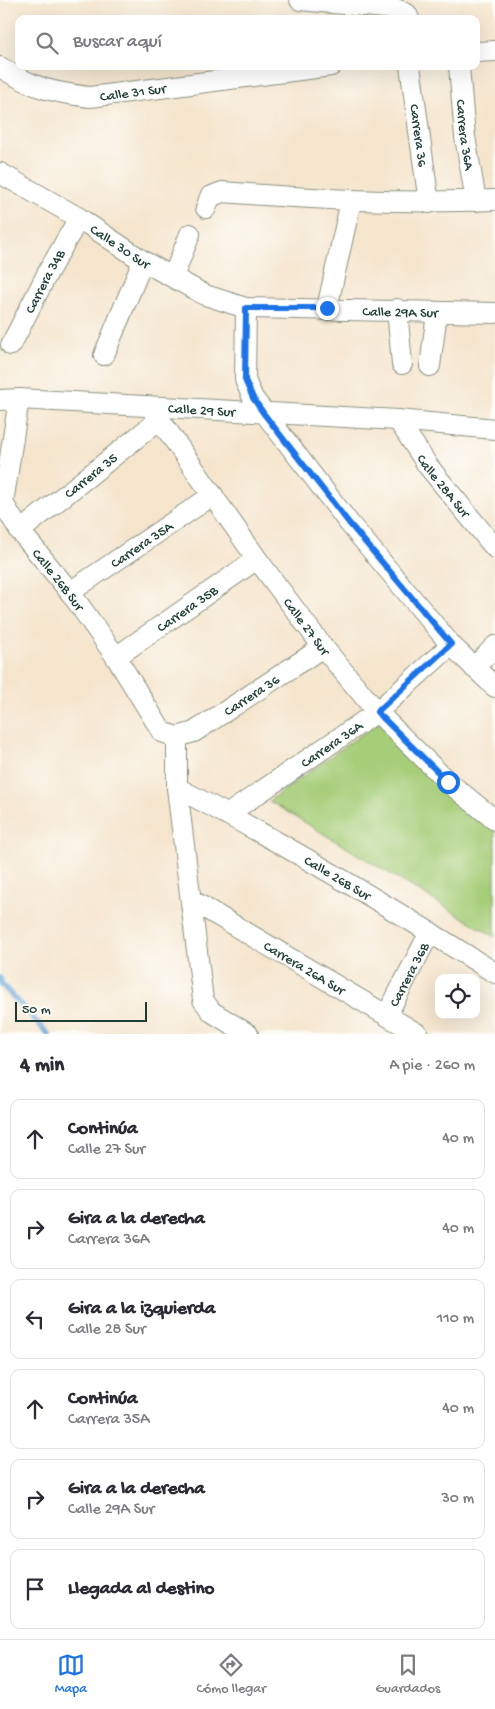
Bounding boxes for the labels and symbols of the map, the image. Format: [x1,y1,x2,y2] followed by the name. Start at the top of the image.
[99,81,168,107] street label: Calle 31 Sur
[451,99,477,172] street label: Carrera 36A
[404,103,430,169] street label: Carrera 36
[86,222,153,275] street label: Calle 30 Sur
[22,247,70,317] street label: Carrera 34B
[316,297,339,320] route end
[362,304,439,323] street label: Calle 29A Sur
[167,401,237,422] street label: Calle 29 Sur
[62,450,122,503] street label: Carrera 35
[412,452,473,523] street label: Calle 28A Sur
[108,518,178,573] street label: Carrera 35A
[27,546,87,616] street label: Calle 26B Sur
[154,582,223,637] street label: Carrera 35B
[278,595,333,661] street label: Calle 27 Sur
[221,672,284,721] street label: Carrera 36
[298,718,367,773] street label: Carrera 36A
[437,771,460,794] route start
[300,853,374,906] street label: Calle 26B Sur
[260,939,349,1001] street label: Carrera 26A Sur
[387,940,434,1010] street label: Carrera 36B
[15,999,148,1022] scale bar

